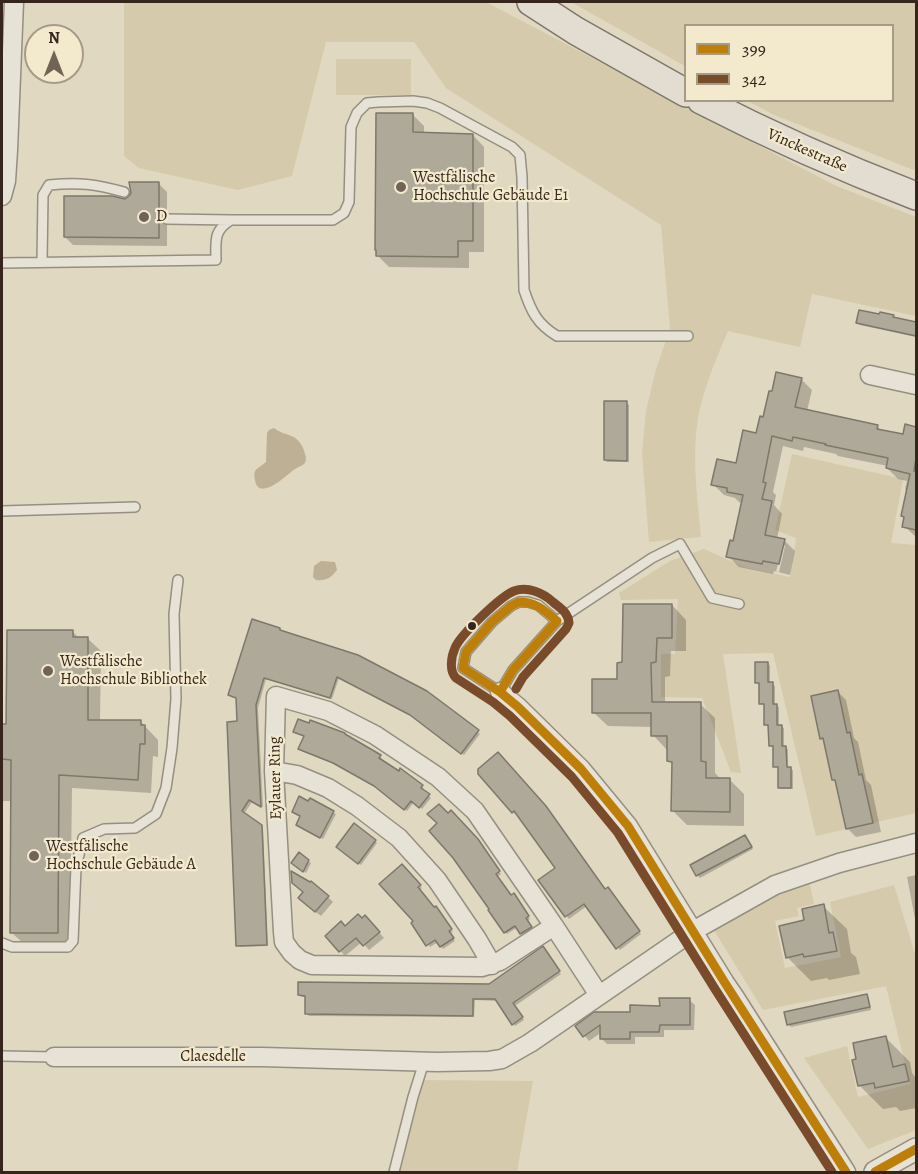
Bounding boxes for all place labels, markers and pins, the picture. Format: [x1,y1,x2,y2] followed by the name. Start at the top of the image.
[413,168,568,206] place label: Westfälische Hochschule Gebäude E1
[394,180,408,194] marker: Westfälische Hochschule Gebäude E1
[156,207,167,227] place label: D
[137,210,151,224] marker: D
[466,620,478,632] unlabelled marker
[60,652,207,690] place label: Westfälische Hochschule Bibliothek
[41,664,55,678] marker: Westfälische Hochschule Bibliothek
[46,837,196,875] place label: Westfälische Hochschule Gebäude A
[27,849,41,863] marker: Westfälische Hochschule Gebäude A

